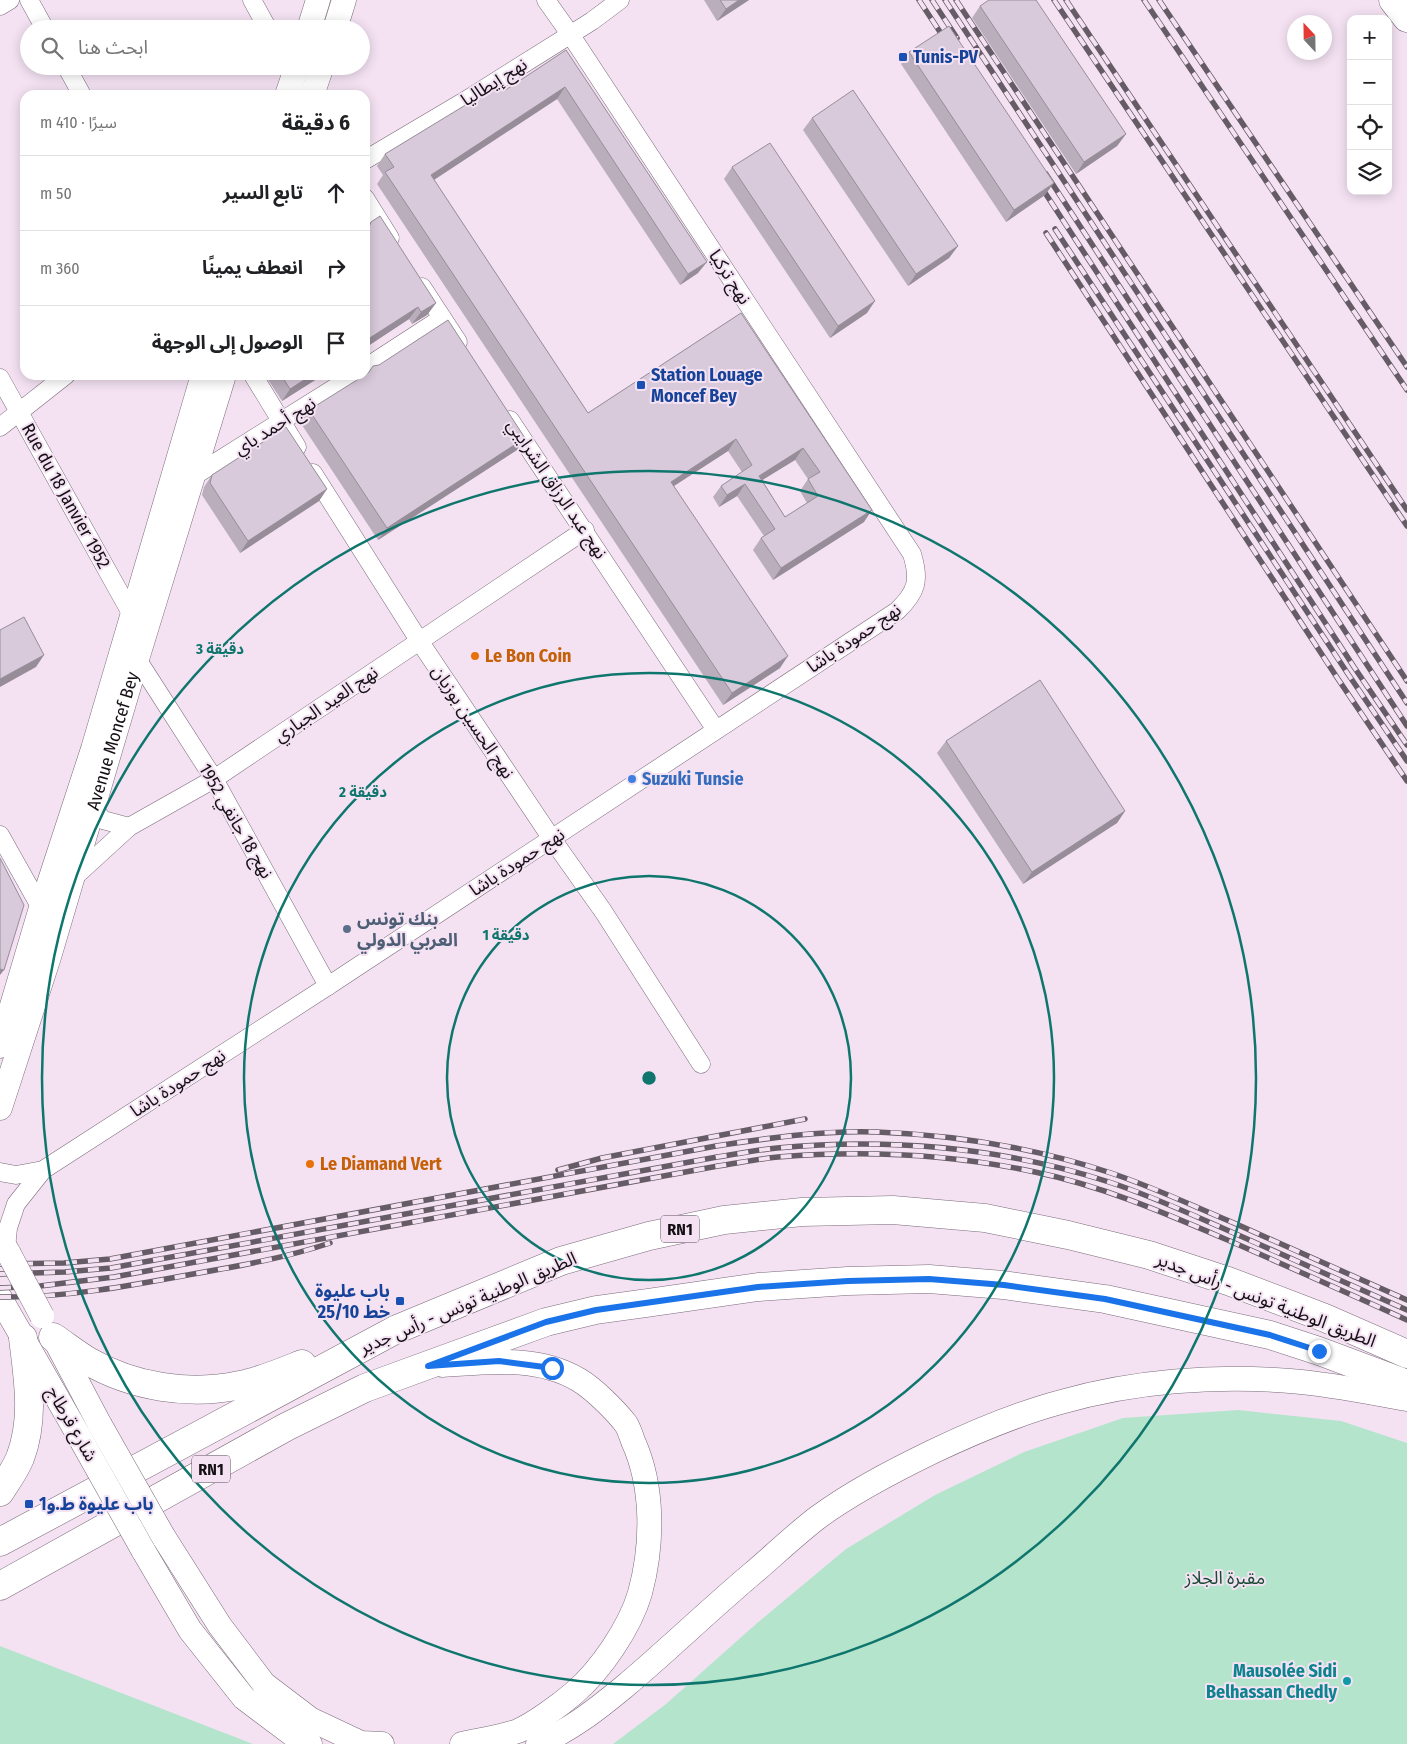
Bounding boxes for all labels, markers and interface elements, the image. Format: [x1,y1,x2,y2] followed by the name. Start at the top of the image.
[1287,15,1332,60] north arrow
[1347,15,1392,195] map controls
[1347,15,1392,60] button: +
[20,20,370,75] search box
[38,34,66,62] icon: search
[78,36,148,59] text: ابحث هنا
[913,46,979,68] place label: Tunis-PV
[897,51,909,63] marker: Tunis-PV
[457,53,532,113] street label: نهج إيطاليا
[1347,60,1392,105] button: −
[1347,105,1392,150] button: locate
[282,110,350,136] text: 6 دقيقة
[40,113,117,132] text: سيرًا · 410 m
[1347,150,1392,195] button: layers
[322,179,350,207] icon: ahead
[223,181,303,204] text: تابع السير
[40,184,72,203] text: 50 m
[702,245,756,310] street label: نهج تركيا
[322,254,350,282] icon: right
[202,256,303,279] text: انعطف يمينًا
[40,259,80,278] text: 360 m
[322,329,350,357] icon: arrive
[152,331,303,354] text: الوصول إلى الوجهة
[651,364,763,407] place label: Station Louage Moncef Bey
[635,379,647,391] marker: Station Louage Moncef Bey
[230,392,321,462] street label: نهج أحمد باي
[500,415,612,564] street label: نهج عبد الرزاق الشرايبي
[17,420,115,573] street label: Rue du 18 Janvier 1952
[803,598,906,679] street label: نهج حمودة باشا
[195,640,244,658] text: 3 دقيقة
[485,645,572,667] place label: Le Bon Coin
[469,650,481,662] marker: Le Bon Coin
[270,661,383,749] street label: نهج العيد الجباري
[425,661,519,784] street label: نهج الحسين بوزيان
[82,669,144,813] street label: Avenue Moncef Bey
[192,760,278,883] street label: نهج 18 جانفي 1952
[642,768,744,790] place label: Suzuki Tunsie
[626,773,638,785] marker: Suzuki Tunsie
[338,783,387,801] text: 2 دقيقة
[465,823,570,903] street label: نهج حمودة باشا
[357,908,458,954] place label: بنك تونس العربي الدولي
[341,923,353,935] marker: بنك تونس العربي الدولي
[482,926,530,944] text: 1 دقيقة
[126,1044,231,1124] street label: نهج حمودة باشا
[640,1069,658,1087] centre of rings
[320,1153,443,1175] place label: Le Diamand Vert
[304,1158,316,1170] marker: Le Diamand Vert
[661,1216,699,1242] road number: RN1
[355,1247,580,1359] street label: الطريق الوطنية تونس - رأس جدير
[1152,1247,1379,1352] street label: الطريق الوطنية تونس - رأس جدير
[315,1280,390,1323] place label: باب عليوة خط 25/10
[394,1295,406,1307] marker: باب عليوة خط 25/10
[1308,1340,1331,1363] route end
[541,1357,564,1380] route start
[39,1383,102,1467] street label: شارع قرطاج
[192,1456,230,1482] road number: RN1
[39,1493,154,1515] place label: باب عليوة ط.و1
[23,1498,35,1510] marker: باب عليوة ط.و1
[1184,1567,1265,1589] park label: مقبرة الجلاز
[1206,1660,1337,1703] place label: Mausolée Sidi Belhassan Chedly
[1341,1675,1353,1687] marker: Mausolée Sidi Belhassan Chedly

